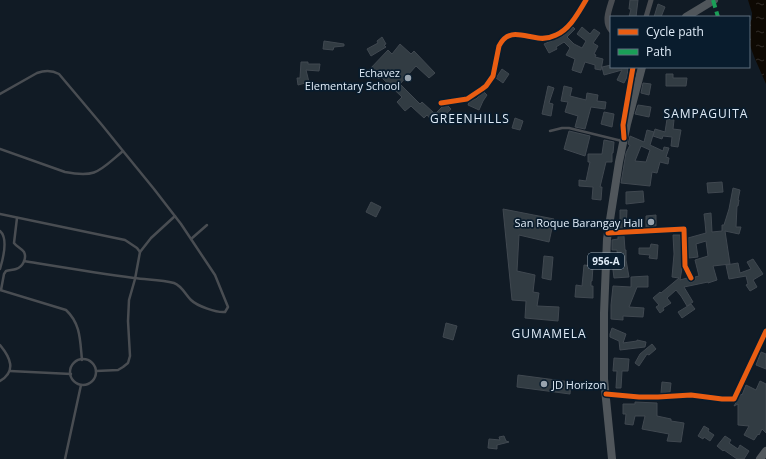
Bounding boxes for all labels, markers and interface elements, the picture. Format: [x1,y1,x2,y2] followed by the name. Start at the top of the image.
[610,16,750,68] legend
[646,23,704,40] text: Cycle path
[646,43,672,60] text: Path
[305,65,400,93] place label: Echavez Elementary School
[403,73,413,83] marker: Echavez Elementary School
[664,105,748,122] district label: SAMPAGUITA
[430,110,510,127] district label: GREENHILLS
[515,215,643,230] place label: San Roque Barangay Hall
[646,217,656,227] marker: San Roque Barangay Hall
[588,253,624,269] road number: 956-A
[511,325,587,342] district label: GUMAMELA
[551,377,606,392] place label: JD Horizon
[539,379,549,389] marker: JD Horizon

